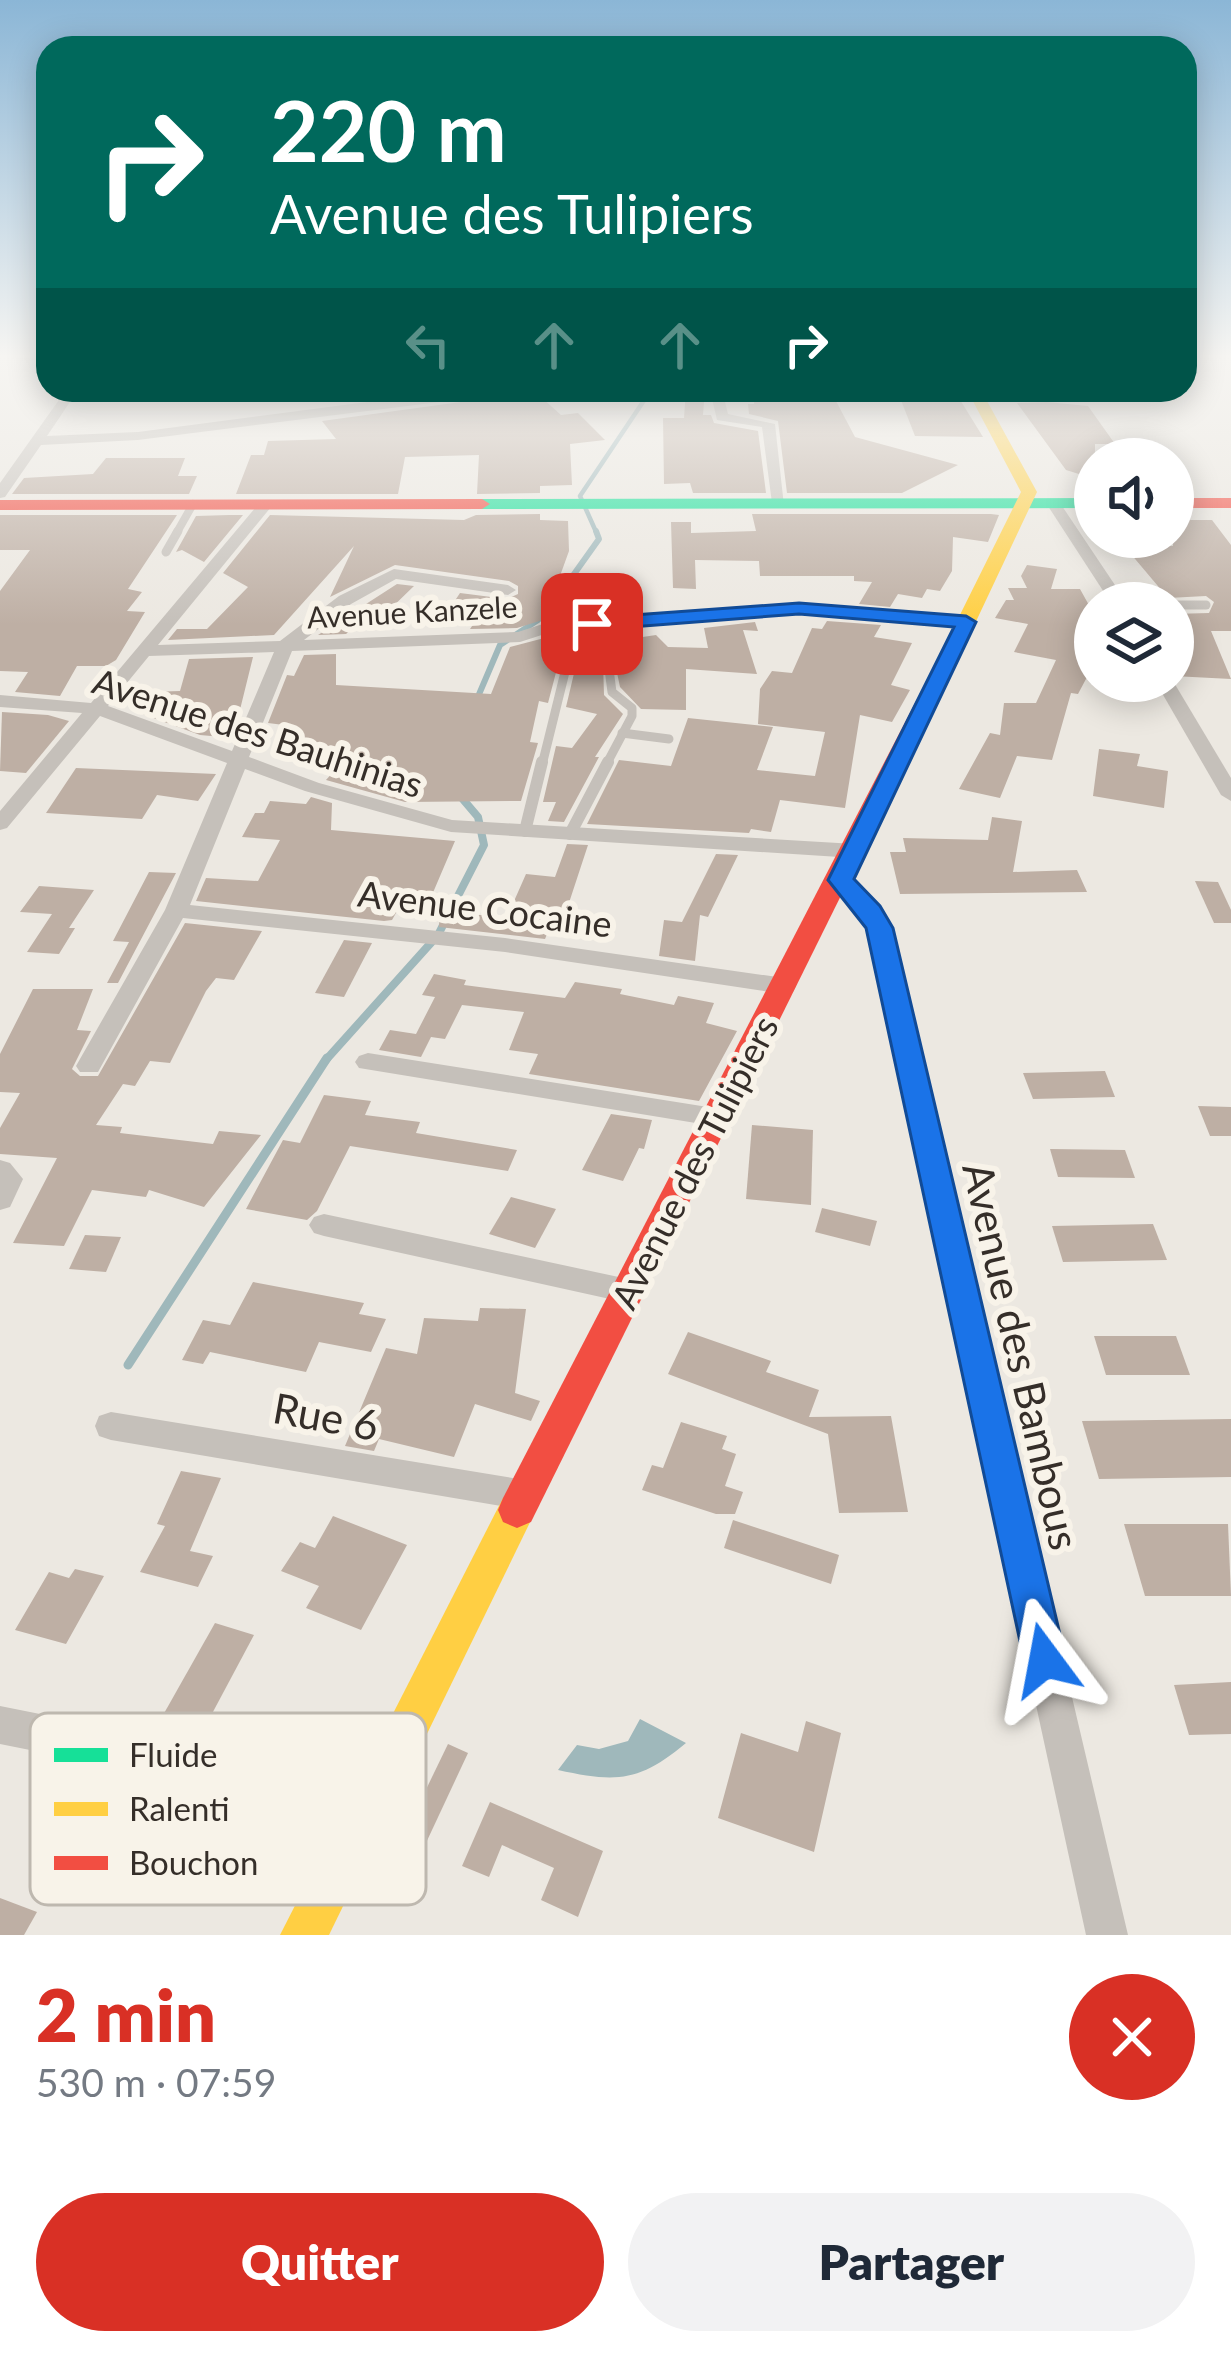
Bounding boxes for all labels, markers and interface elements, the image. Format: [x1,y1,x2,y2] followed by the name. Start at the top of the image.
[270,79,507,180] text: 220 m
[72,84,228,240] icon: right
[270,181,754,246] text: Avenue des Tulipiers
[395,312,461,378] icon: left
[521,312,587,378] icon: ahead
[647,312,713,378] icon: ahead
[773,312,839,378] icon: right
[1074,438,1194,702] map controls
[1074,438,1194,558] button: sound
[541,573,643,675] pin
[1074,582,1194,702] button: layers
[306,588,518,634] street label: Avenue Kanzele
[559,591,625,657] icon: arrive
[88,658,428,806] street label: Avenue des Bauhinias
[356,871,614,945] street label: Avenue Cocaine
[601,1008,787,1316] street label: Avenue des Tulipiers
[953,1158,1091,1554] street label: Avenue des Bambous
[269,1382,383,1450] street label: Rue 6
[982,1597,1108,1723] position arrow
[30,1713,426,1905] legend
[129,1734,217,1774] text: Fluide
[129,1788,230,1828] text: Ralenti
[129,1842,259,1882] text: Bouchon
[36,1971,216,2057] text: 2 min
[1069,1974,1195,2100] button: close
[36,2059,276,2105] text: 530 m · 07:59
[36,2193,604,2331] button: Quitter
[628,2193,1195,2331] button: Partager

